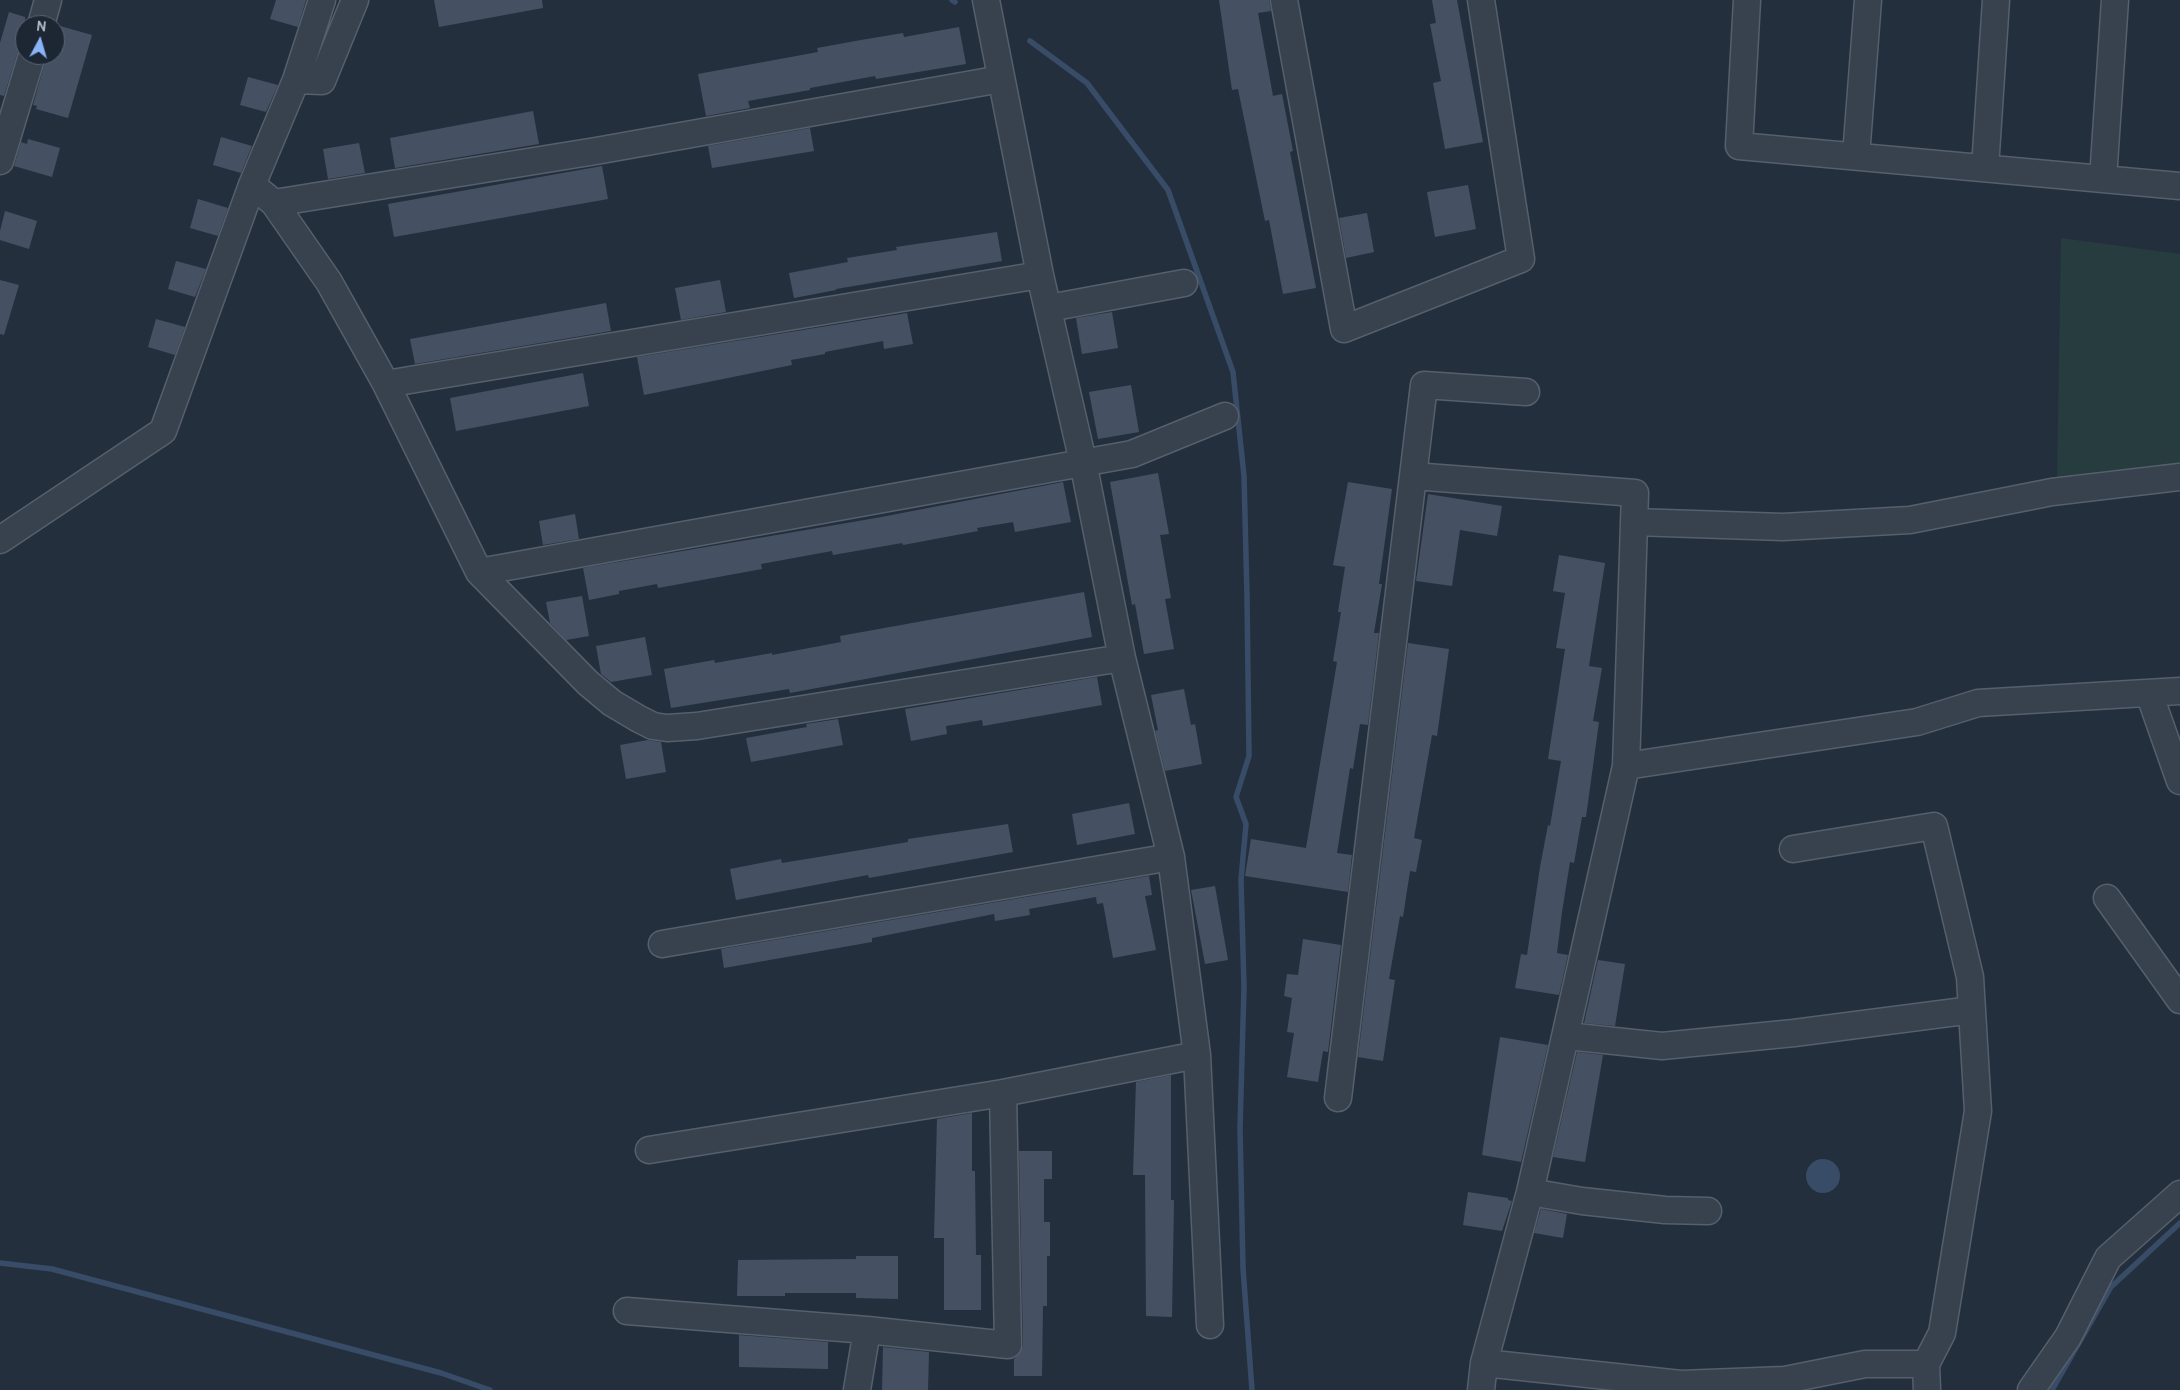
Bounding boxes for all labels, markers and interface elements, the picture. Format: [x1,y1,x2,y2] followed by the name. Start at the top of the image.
[15,15,65,65] north arrow
[36,17,47,36] text: N

